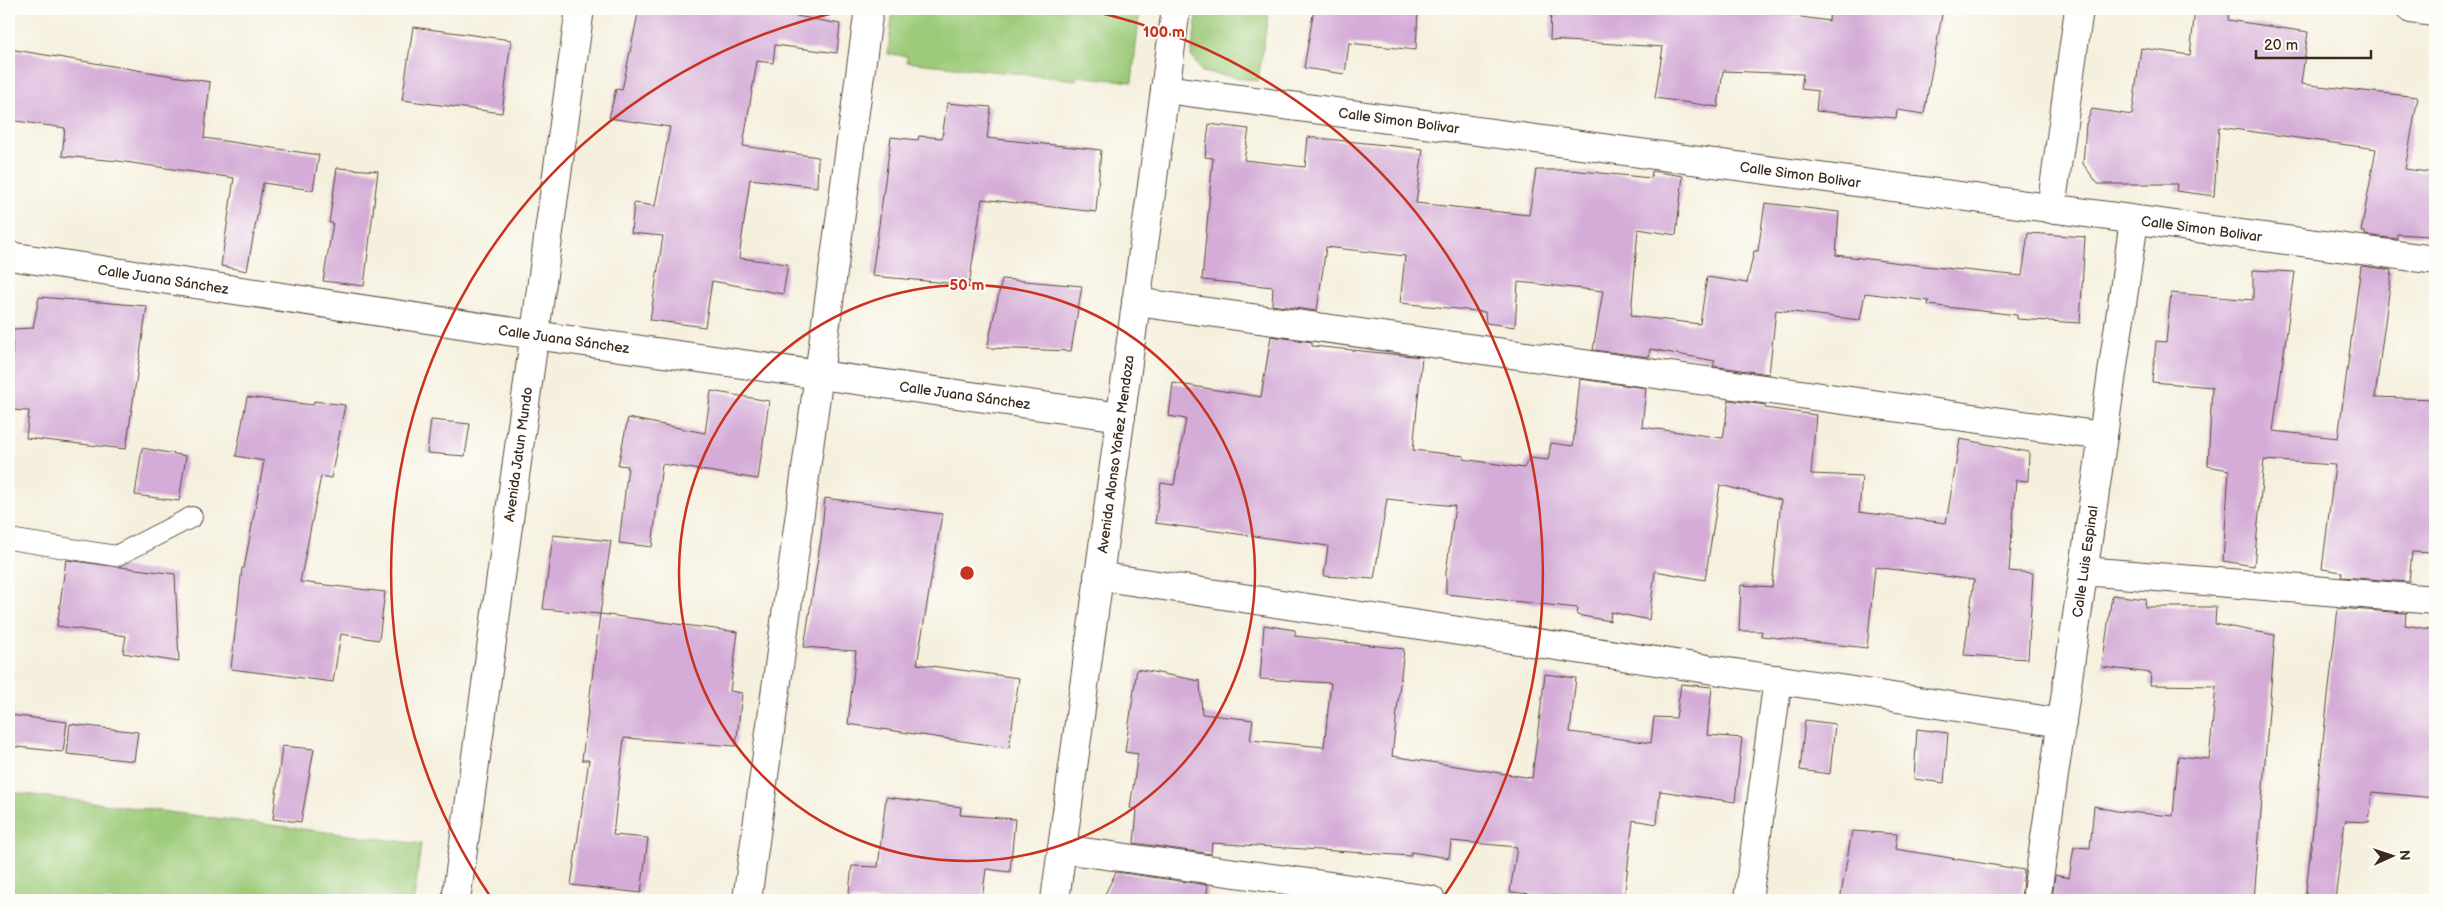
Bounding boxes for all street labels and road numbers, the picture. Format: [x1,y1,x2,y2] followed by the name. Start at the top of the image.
[1337,104,1461,138] street label: Calle Simon Bolivar
[1739,158,1863,192] street label: Calle Simon Bolivar
[2140,213,2264,246] street label: Calle Simon Bolivar
[96,261,230,298] street label: Calle Juana Sánchez
[497,322,631,357] street label: Calle Juana Sánchez
[1094,354,1138,554] street label: Avenida Alonso Yañez Mendoza
[898,378,1032,413] street label: Calle Juana Sánchez
[501,386,536,523] street label: Avenida Jatun Mundo
[2069,505,2102,619] street label: Calle Luis Espinal

